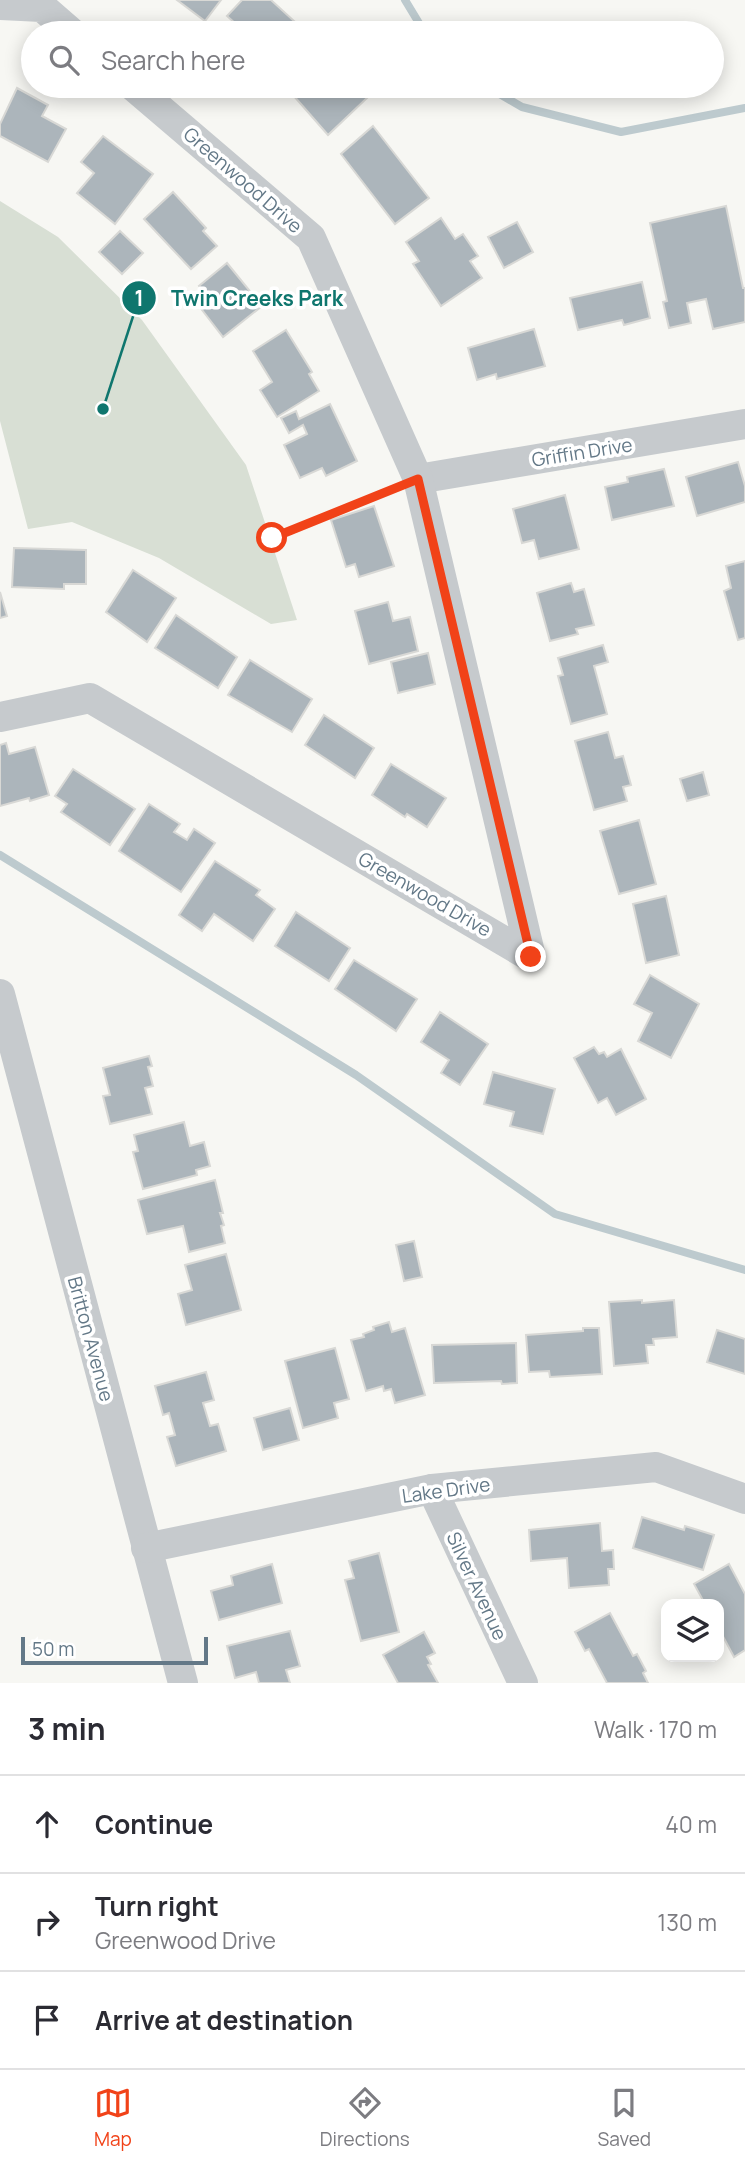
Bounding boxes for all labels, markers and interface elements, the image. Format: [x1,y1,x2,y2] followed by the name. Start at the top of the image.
[21,21,724,98] search box
[45,41,83,79] icon: search
[101,42,246,78] text: Search here
[178,121,308,239] street label: Greenwood Drive
[121,277,357,319] callout: Twin Creeks Park
[134,284,144,312] text: 1
[171,284,344,312] text: Twin Creeks Park
[530,431,634,473] street label: Griffin Drive
[256,522,287,553] route start
[354,845,496,943] street label: Greenwood Drive
[515,941,546,972] route end
[62,1274,120,1404] street label: Britton Avenue
[400,1471,492,1509] street label: Lake Drive
[441,1528,513,1644] street label: Silver Avenue
[661,1599,724,1662] map controls
[661,1599,724,1662] button: layers
[21,1634,208,1666] scale bar
[32,1636,74,1662] text: 50 m
[28,1708,106,1749] text: 3 min
[594,1713,717,1745] text: Walk · 170 m
[28,1805,66,1843] icon: ahead
[95,1806,213,1842] text: Continue
[665,1808,717,1840] text: 40 m
[95,1888,219,1924] text: Turn right
[28,1903,66,1941] icon: right
[657,1906,717,1938] text: 130 m
[95,1924,276,1956] text: Greenwood Drive
[28,2001,66,2039] icon: arrive
[95,2002,353,2038] text: Arrive at destination
[94,2084,132,2152] tab: Map
[320,2084,410,2152] tab: Directions
[598,2084,651,2152] tab: Saved

